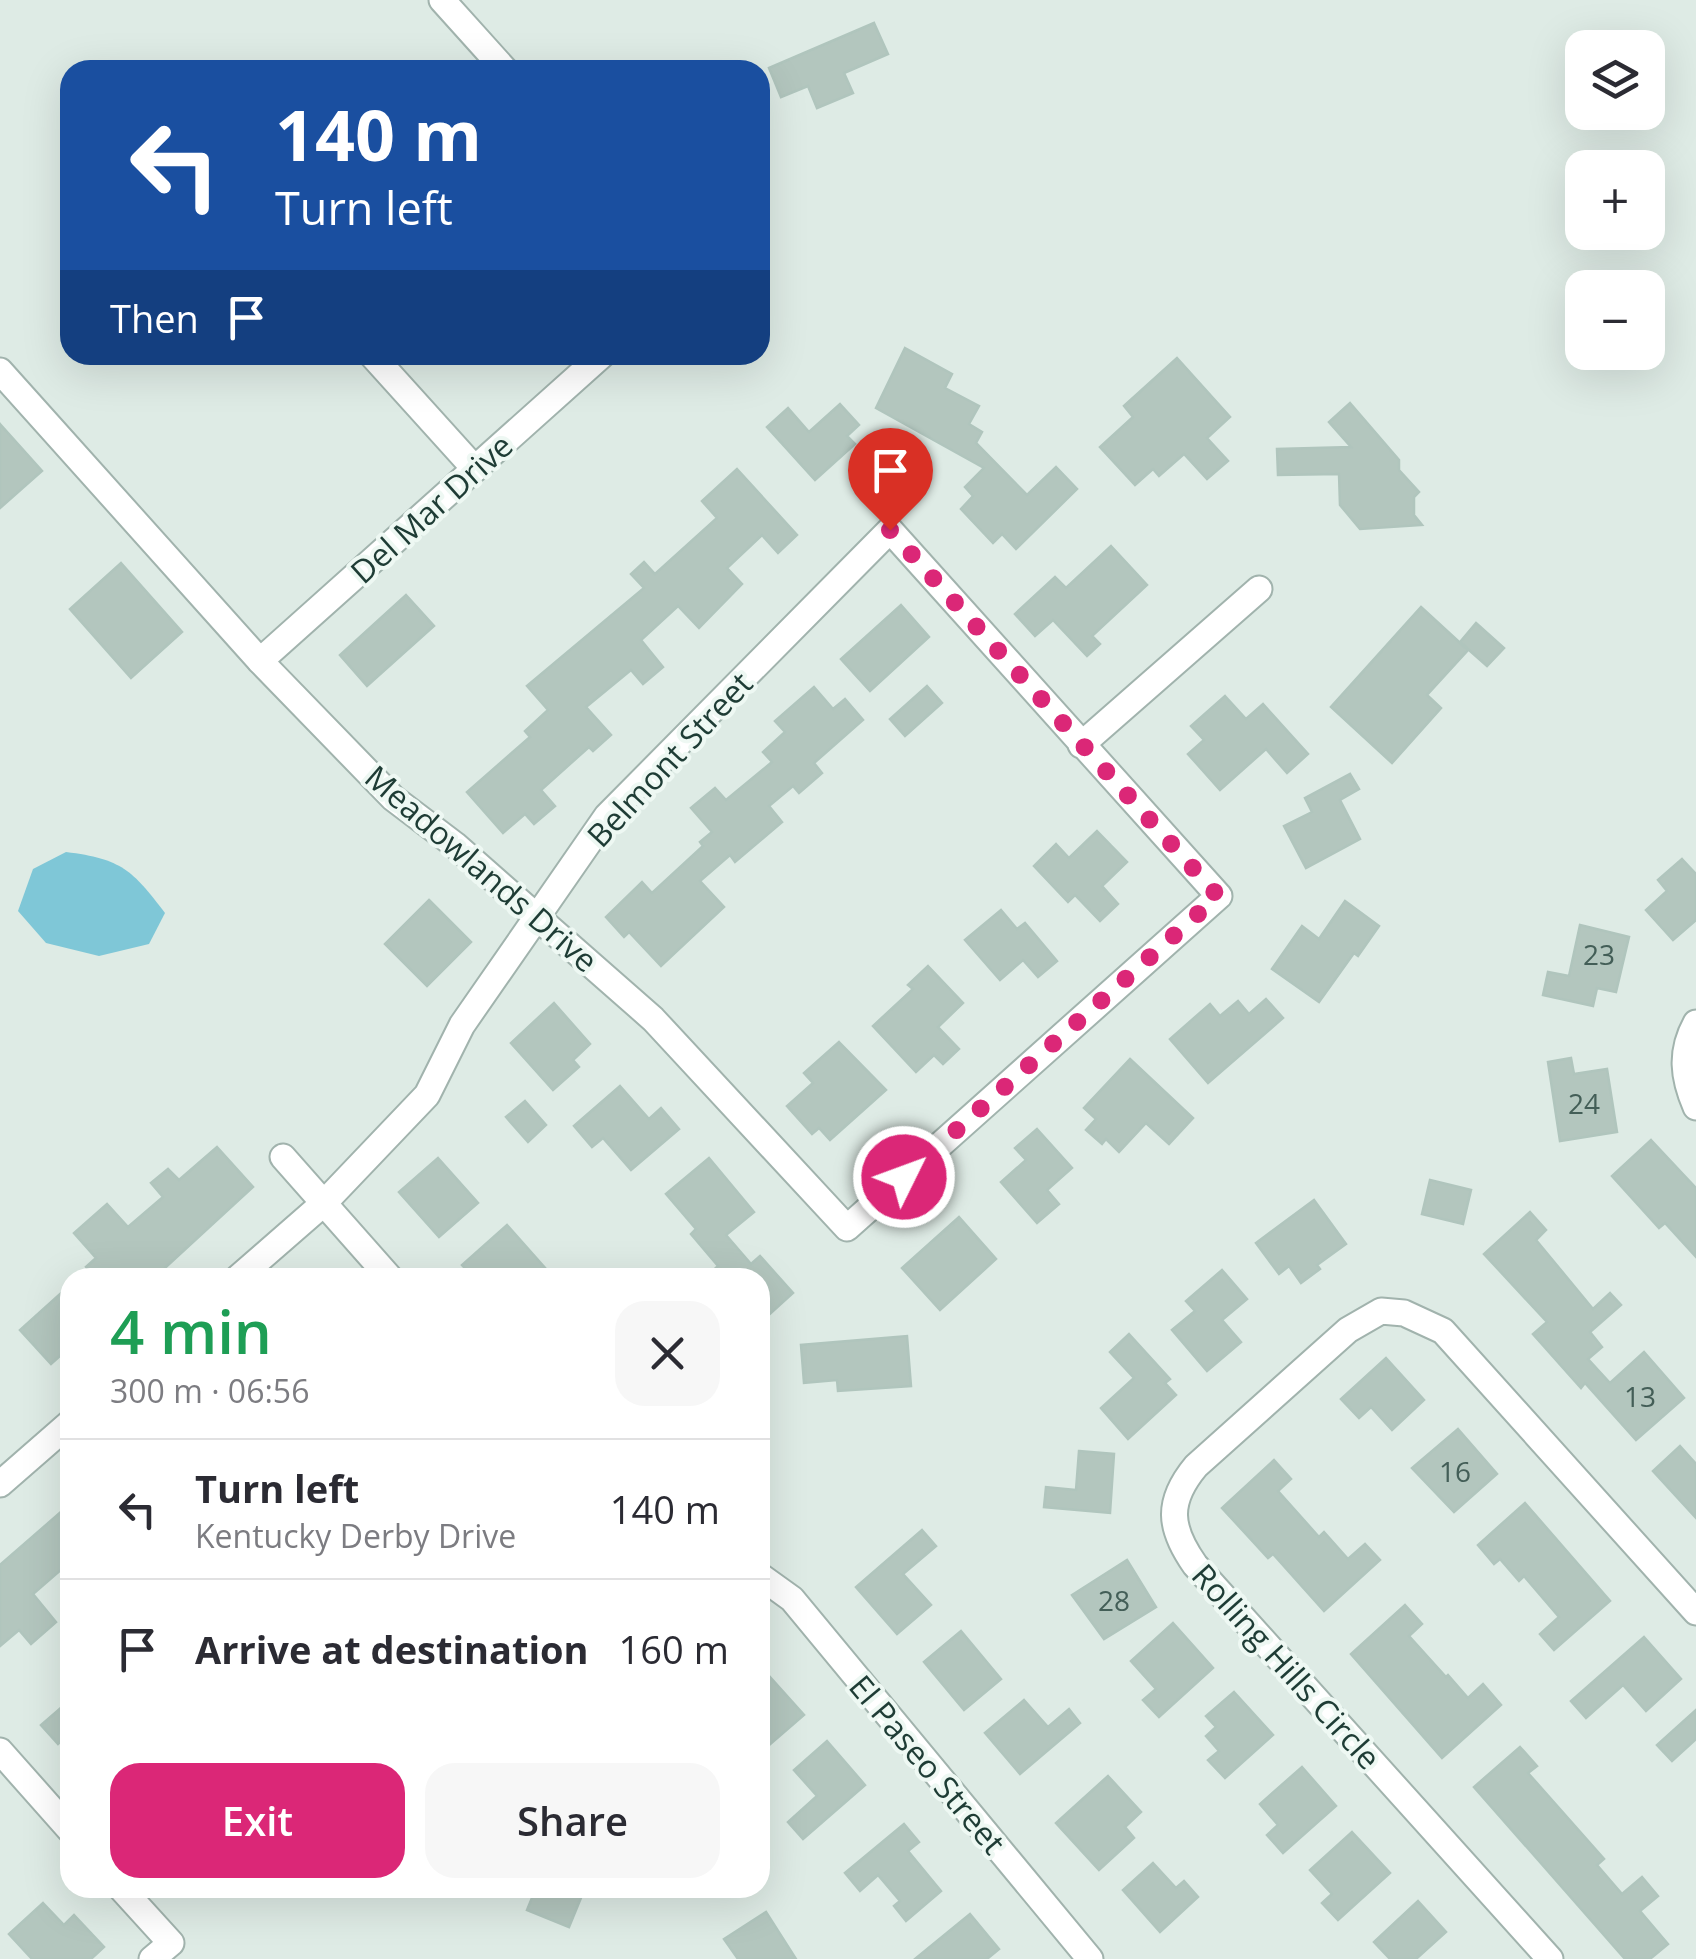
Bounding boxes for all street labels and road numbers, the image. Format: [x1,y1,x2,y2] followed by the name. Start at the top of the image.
[341,424,521,592] street label: Del Mar Drive
[577,662,761,856] street label: Belmont Street
[357,755,607,981] street label: Meadowlands Drive
[1183,1554,1391,1778] street label: Rolling Hills Circle
[840,1665,1016,1863] street label: El Paseo Street

